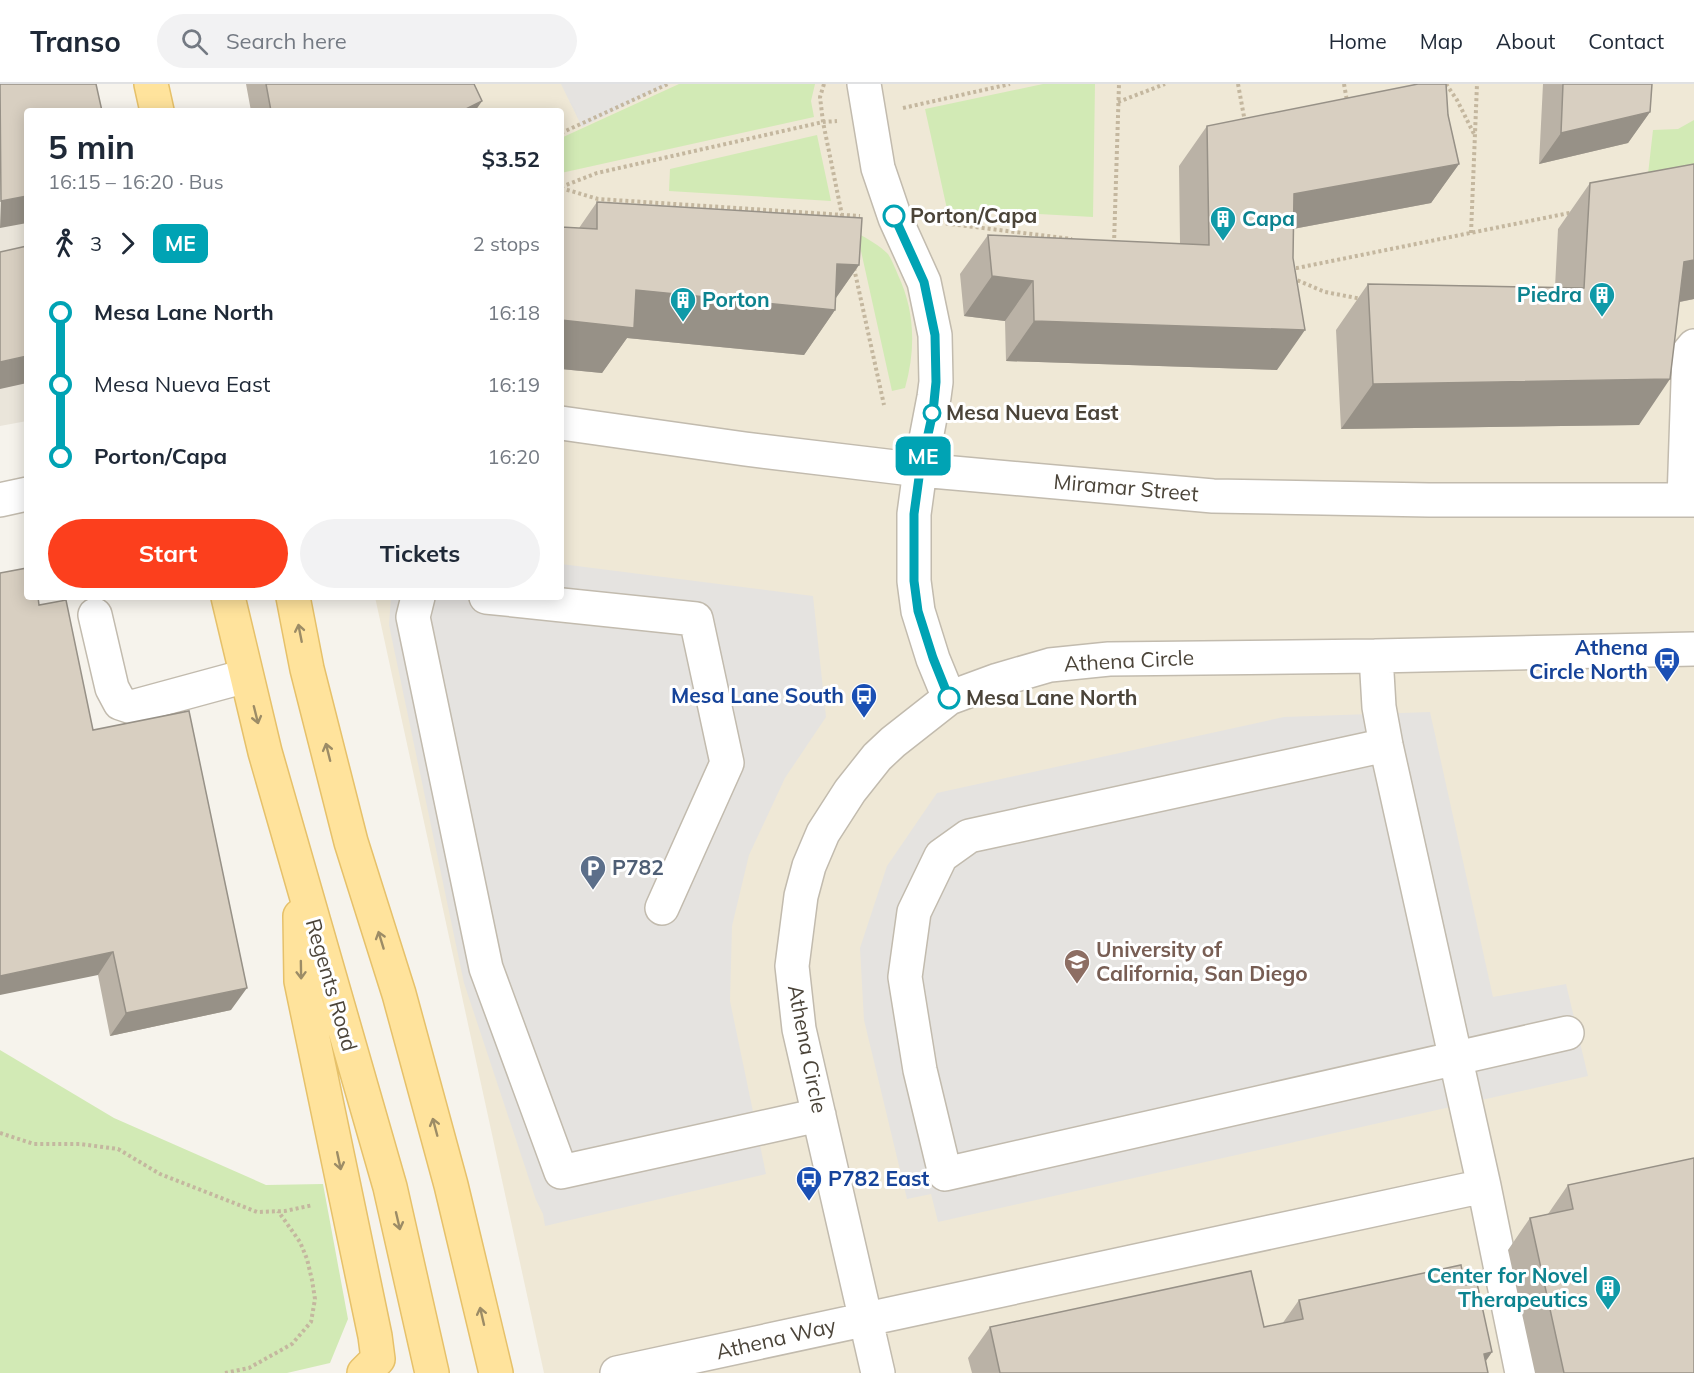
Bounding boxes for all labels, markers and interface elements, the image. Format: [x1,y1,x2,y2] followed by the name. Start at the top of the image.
[157,14,577,68] search box
[30,24,121,59] text: Transo
[178,25,211,58] icon: search
[226,27,347,55] text: Search here
[1329,28,1387,54] text: Home
[1420,28,1463,54] text: Map
[1496,28,1555,54] text: About
[1588,28,1664,54] text: Contact
[48,126,135,167] text: 5 min
[482,145,540,173] text: $3.52
[48,169,224,194] text: 16:15 – 16:20 · Bus
[910,202,1037,228] place label: Porton/Capa
[1208,204,1238,242] building icon: Capa
[883,205,905,227] marker: Porton/Capa
[1242,205,1295,231] place label: Capa
[48,227,81,260] icon: walk
[111,227,144,260] icon: forward
[165,230,196,256] text: ME
[90,231,102,256] text: 3
[473,231,540,256] text: 2 stops
[1587,280,1617,318] building icon: Piedra
[1517,281,1582,307] place label: Piedra
[668,285,698,323] building icon: Porton
[702,286,770,312] place label: Porton
[94,298,274,326] text: Mesa Lane North
[487,300,540,325] text: 16:18
[94,370,271,398] text: Mesa Nueva East
[487,372,540,397] text: 16:19
[946,399,1119,425] place label: Mesa Nueva East
[923,404,941,422] marker: Mesa Nueva East
[896,436,950,476] line badge: ME
[94,442,227,470] text: Porton/Capa
[908,443,938,469] text: ME
[487,444,540,469] text: 16:20
[1053,468,1200,506] street label: Miramar Street
[48,519,288,588] button: Start
[300,519,540,588] button: Tickets
[294,624,305,643] one-way arrow
[1529,634,1648,684] place label: Athena Circle North
[1063,644,1195,676] street label: Athena Circle
[1652,645,1682,683] bus stop icon: Athena Circle North
[849,681,879,719] bus stop icon: Mesa Lane South
[671,682,844,708] place label: Mesa Lane South
[966,684,1138,710] place label: Mesa Lane North
[938,687,960,709] marker: Mesa Lane North
[250,706,262,725] one-way arrow
[322,743,334,762] one-way arrow
[578,853,608,891] parking icon: P782
[612,854,664,880] place label: P782
[301,915,363,1054] street label: Regents Road
[375,930,386,949] one-way arrow
[1096,936,1308,986] place label: University of California, San Diego
[1062,947,1092,985] school or university icon: University of California, San Diego
[295,960,307,980] one-way arrow
[783,982,833,1115] street label: Athena Circle
[429,1118,440,1137] one-way arrow
[334,1151,345,1170] one-way arrow
[794,1164,824,1202] bus stop icon: P782 East
[828,1165,929,1191] place label: P782 East
[393,1211,404,1230] one-way arrow
[1427,1262,1588,1312] place label: Center for Novel Therapeutics
[1593,1273,1623,1311] building icon: Center for Novel Therapeutics
[476,1307,488,1326] one-way arrow
[713,1312,838,1364] street label: Athena Way

